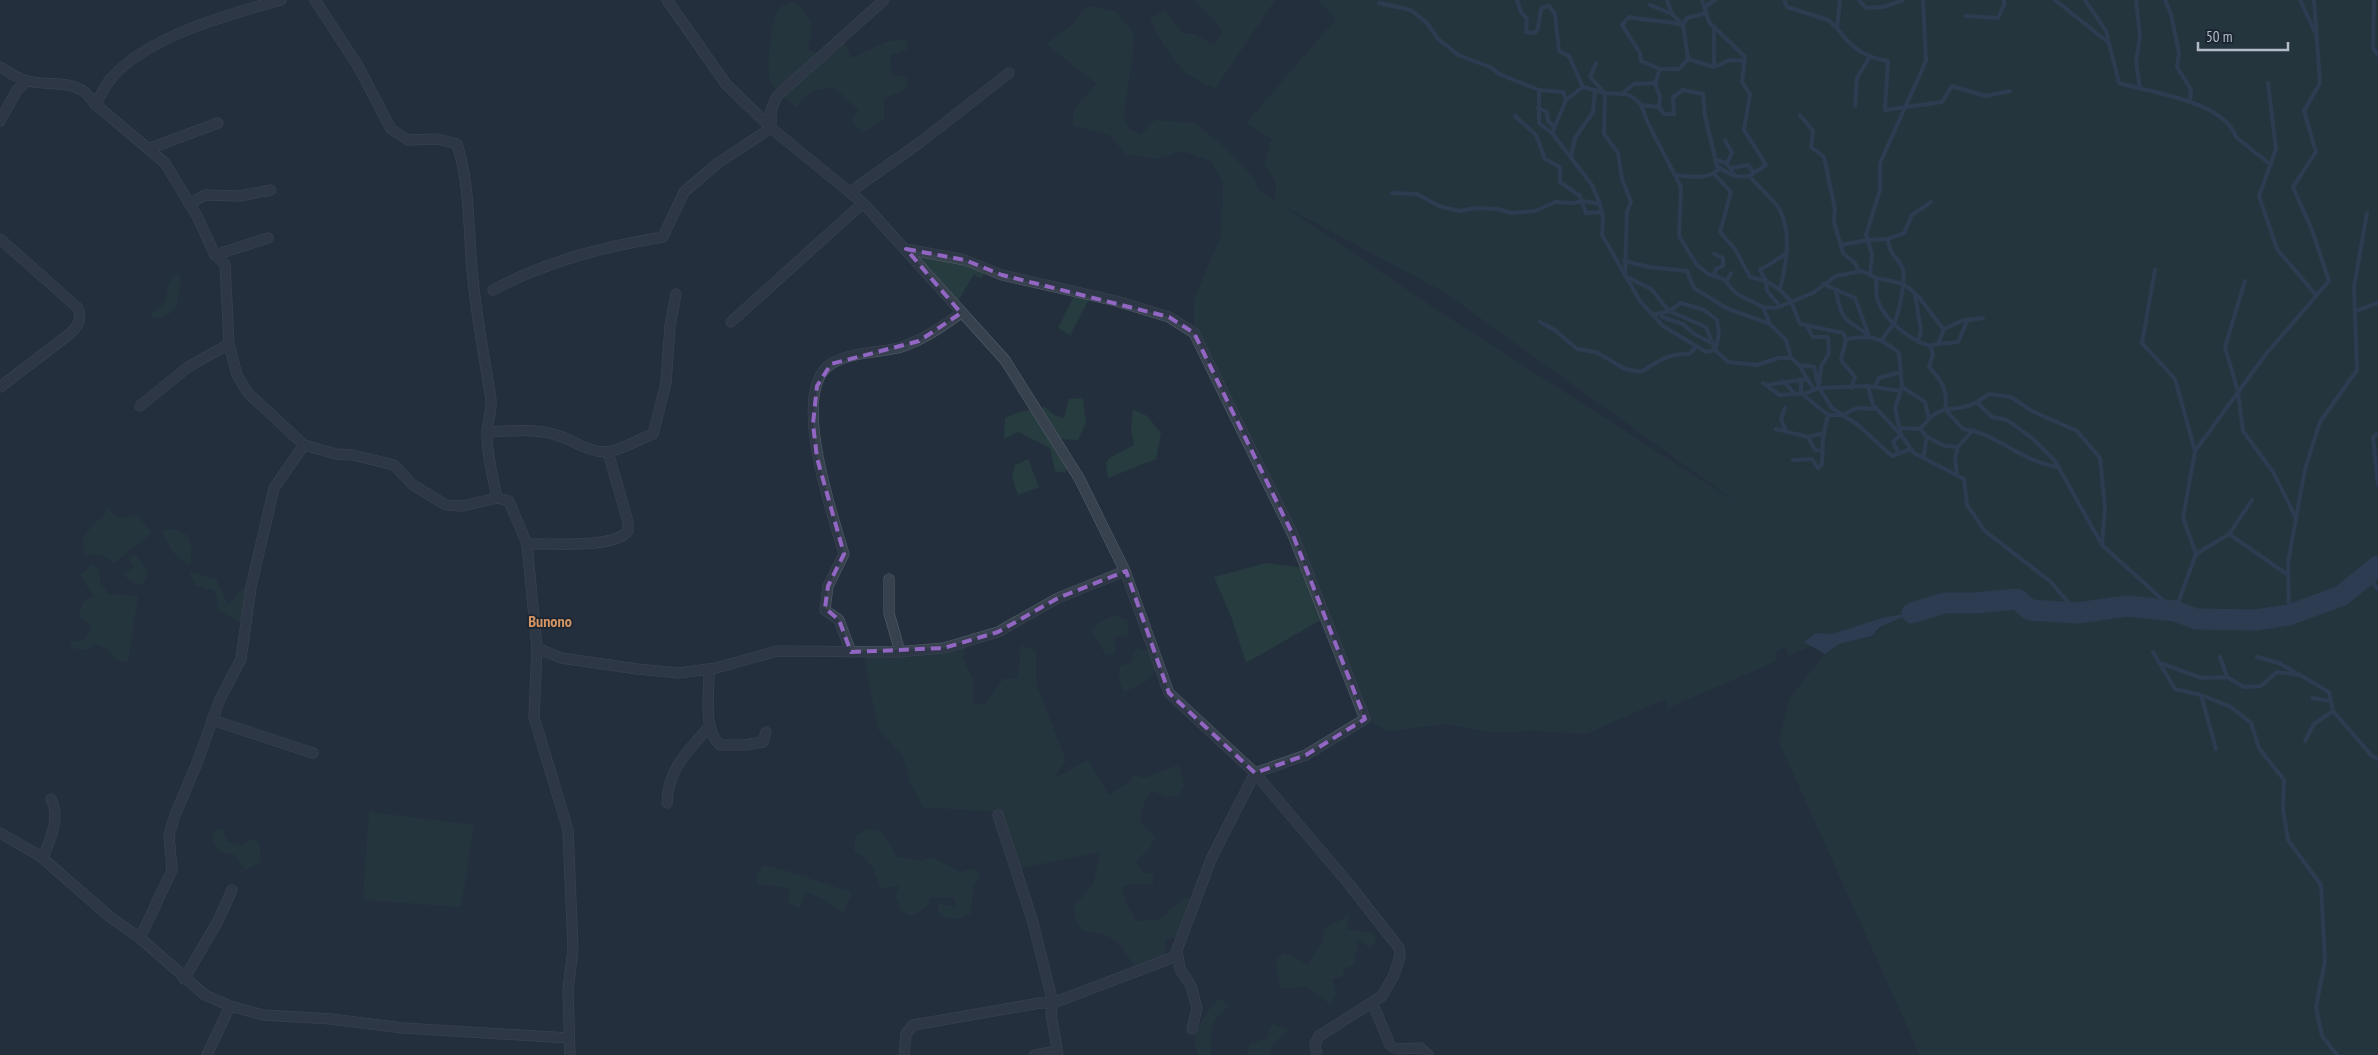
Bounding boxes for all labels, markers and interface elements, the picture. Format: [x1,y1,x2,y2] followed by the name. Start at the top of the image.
[2198,20,2288,52] scale bar
[2206,27,2232,46] text: 50 m
[528,611,572,631] district label: Bunono

